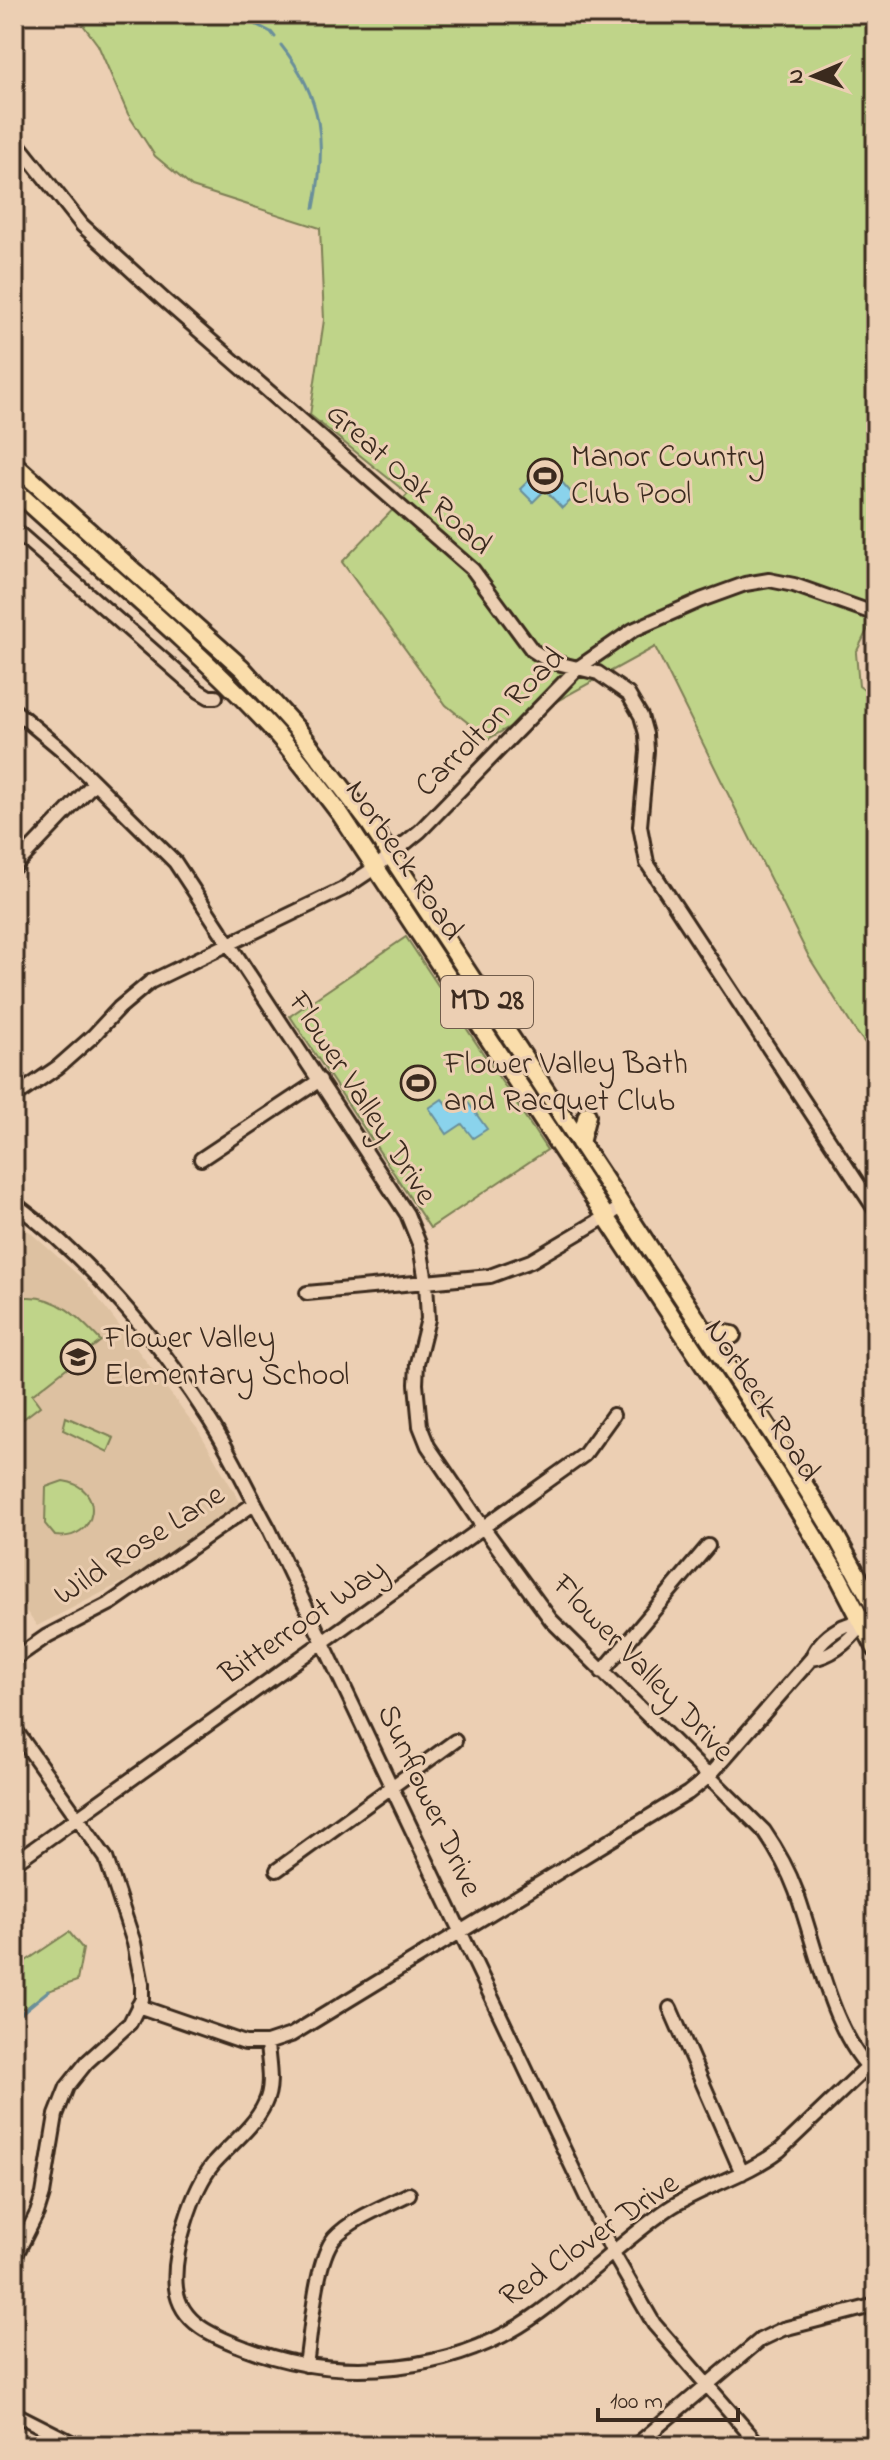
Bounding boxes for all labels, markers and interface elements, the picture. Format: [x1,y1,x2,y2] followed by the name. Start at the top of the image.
[774,36,854,116] north arrow
[781,69,813,85] text: N
[314,392,502,568] street label: Great Oak Road
[571,435,765,519] place label: Manor Country Club Pool
[526,457,564,495] sports icon: Manor Country Club Pool
[405,637,577,809] street label: Carrolton Road
[332,771,474,951] street label: Norbeck Road
[441,976,533,1028] road number: MD 28
[274,982,448,1216] street label: Flower Valley Drive
[443,1042,688,1126] place label: Flower Valley Bath and Racquet Club
[399,1064,437,1102] sports icon: Flower Valley Bath and Racquet Club
[691,1311,831,1491] street label: Norbeck Road
[103,1316,349,1400] place label: Flower Valley Elementary School
[59,1338,97,1376] school or university icon: Flower Valley Elementary School
[45,1473,235,1619] street label: Wild Rose Lane
[210,1548,397,1699] street label: Bitterroot Way
[539,1563,745,1774] street label: Flower Valley Drive
[363,1697,493,1905] street label: Sunflower Drive
[491,2161,690,2320] street label: Red Clover Drive
[598,2372,738,2422] scale bar
[610,2385,663,2420] text: 100 m

